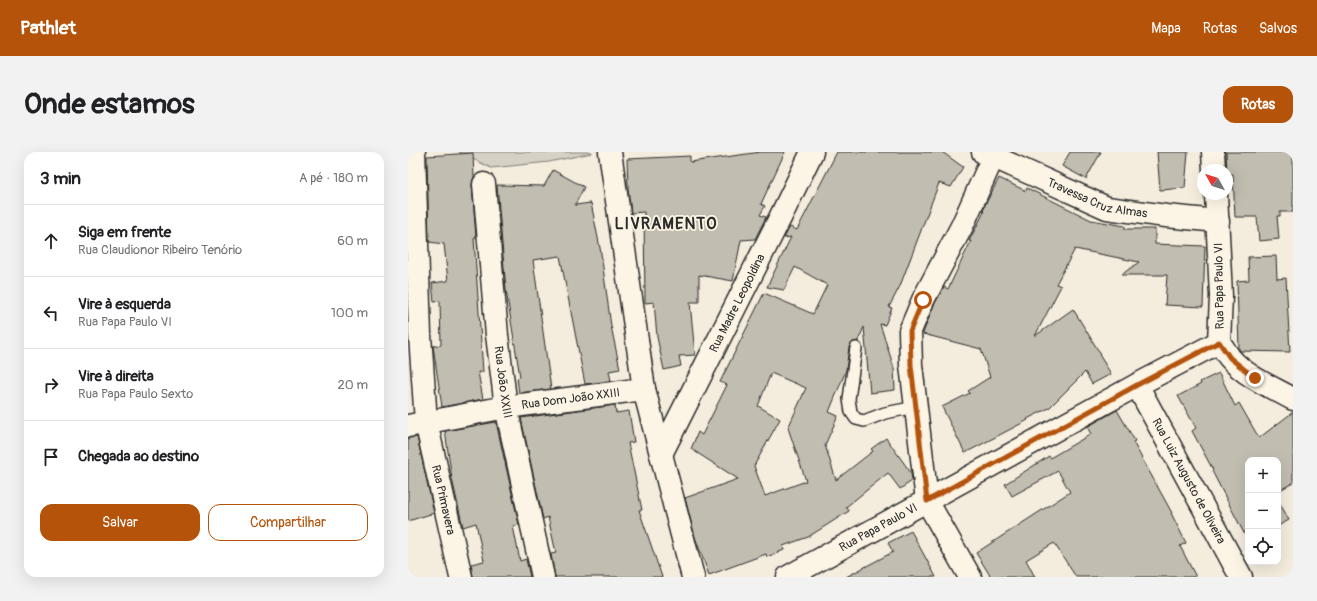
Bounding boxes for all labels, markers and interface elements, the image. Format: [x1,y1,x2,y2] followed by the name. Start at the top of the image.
[20,16,76,40] text: Pathlet
[1151,20,1181,37] text: Mapa
[1203,20,1237,37] text: Rotas
[1259,20,1297,37] text: Salvos
[1223,86,1293,123] button: Rotas
[24,87,195,122] text: Onde estamos
[1197,164,1233,200] north arrow
[40,168,81,189] text: 3 min
[299,170,368,186] text: A pé · 180 m
[1045,175,1149,221] street label: Travessa Cruz Almas
[615,214,717,234] district label: LIVRAMENTO
[78,223,171,242] text: Siga em frente
[40,230,62,252] icon: ahead
[337,233,368,249] text: 60 m
[78,242,242,258] text: Rua Claudionor Ribeiro Tenório
[1211,242,1228,329] street label: Rua Papa Paulo VI
[706,251,769,355] street label: Rua Madre Leopoldina
[914,291,932,309] route start
[78,295,171,314] text: Vire à esquerda
[40,302,62,324] icon: left
[331,305,368,321] text: 100 m
[78,314,172,330] text: Rua Papa Paulo VI
[490,345,515,420] street label: Rua João XXIII
[78,367,154,386] text: Vire à direita
[1246,369,1264,387] route end
[40,374,62,396] icon: right
[337,377,368,393] text: 20 m
[520,385,621,413] street label: Rua Dom João XXIII
[78,386,193,402] text: Rua Papa Paulo Sexto
[1148,416,1229,547] street label: Rua Luiz Augusto de Oliveira
[40,446,62,468] icon: arrive
[78,447,199,466] text: Chegada ao destino
[1245,457,1281,565] map controls
[1245,457,1281,493] button: +
[428,463,458,537] street label: Rua Primavera
[1245,493,1281,529] button: −
[837,500,920,555] street label: Rua Papa Paulo VI
[40,504,200,541] button: Salvar
[208,504,368,541] button: Compartilhar
[1245,529,1281,565] button: locate

